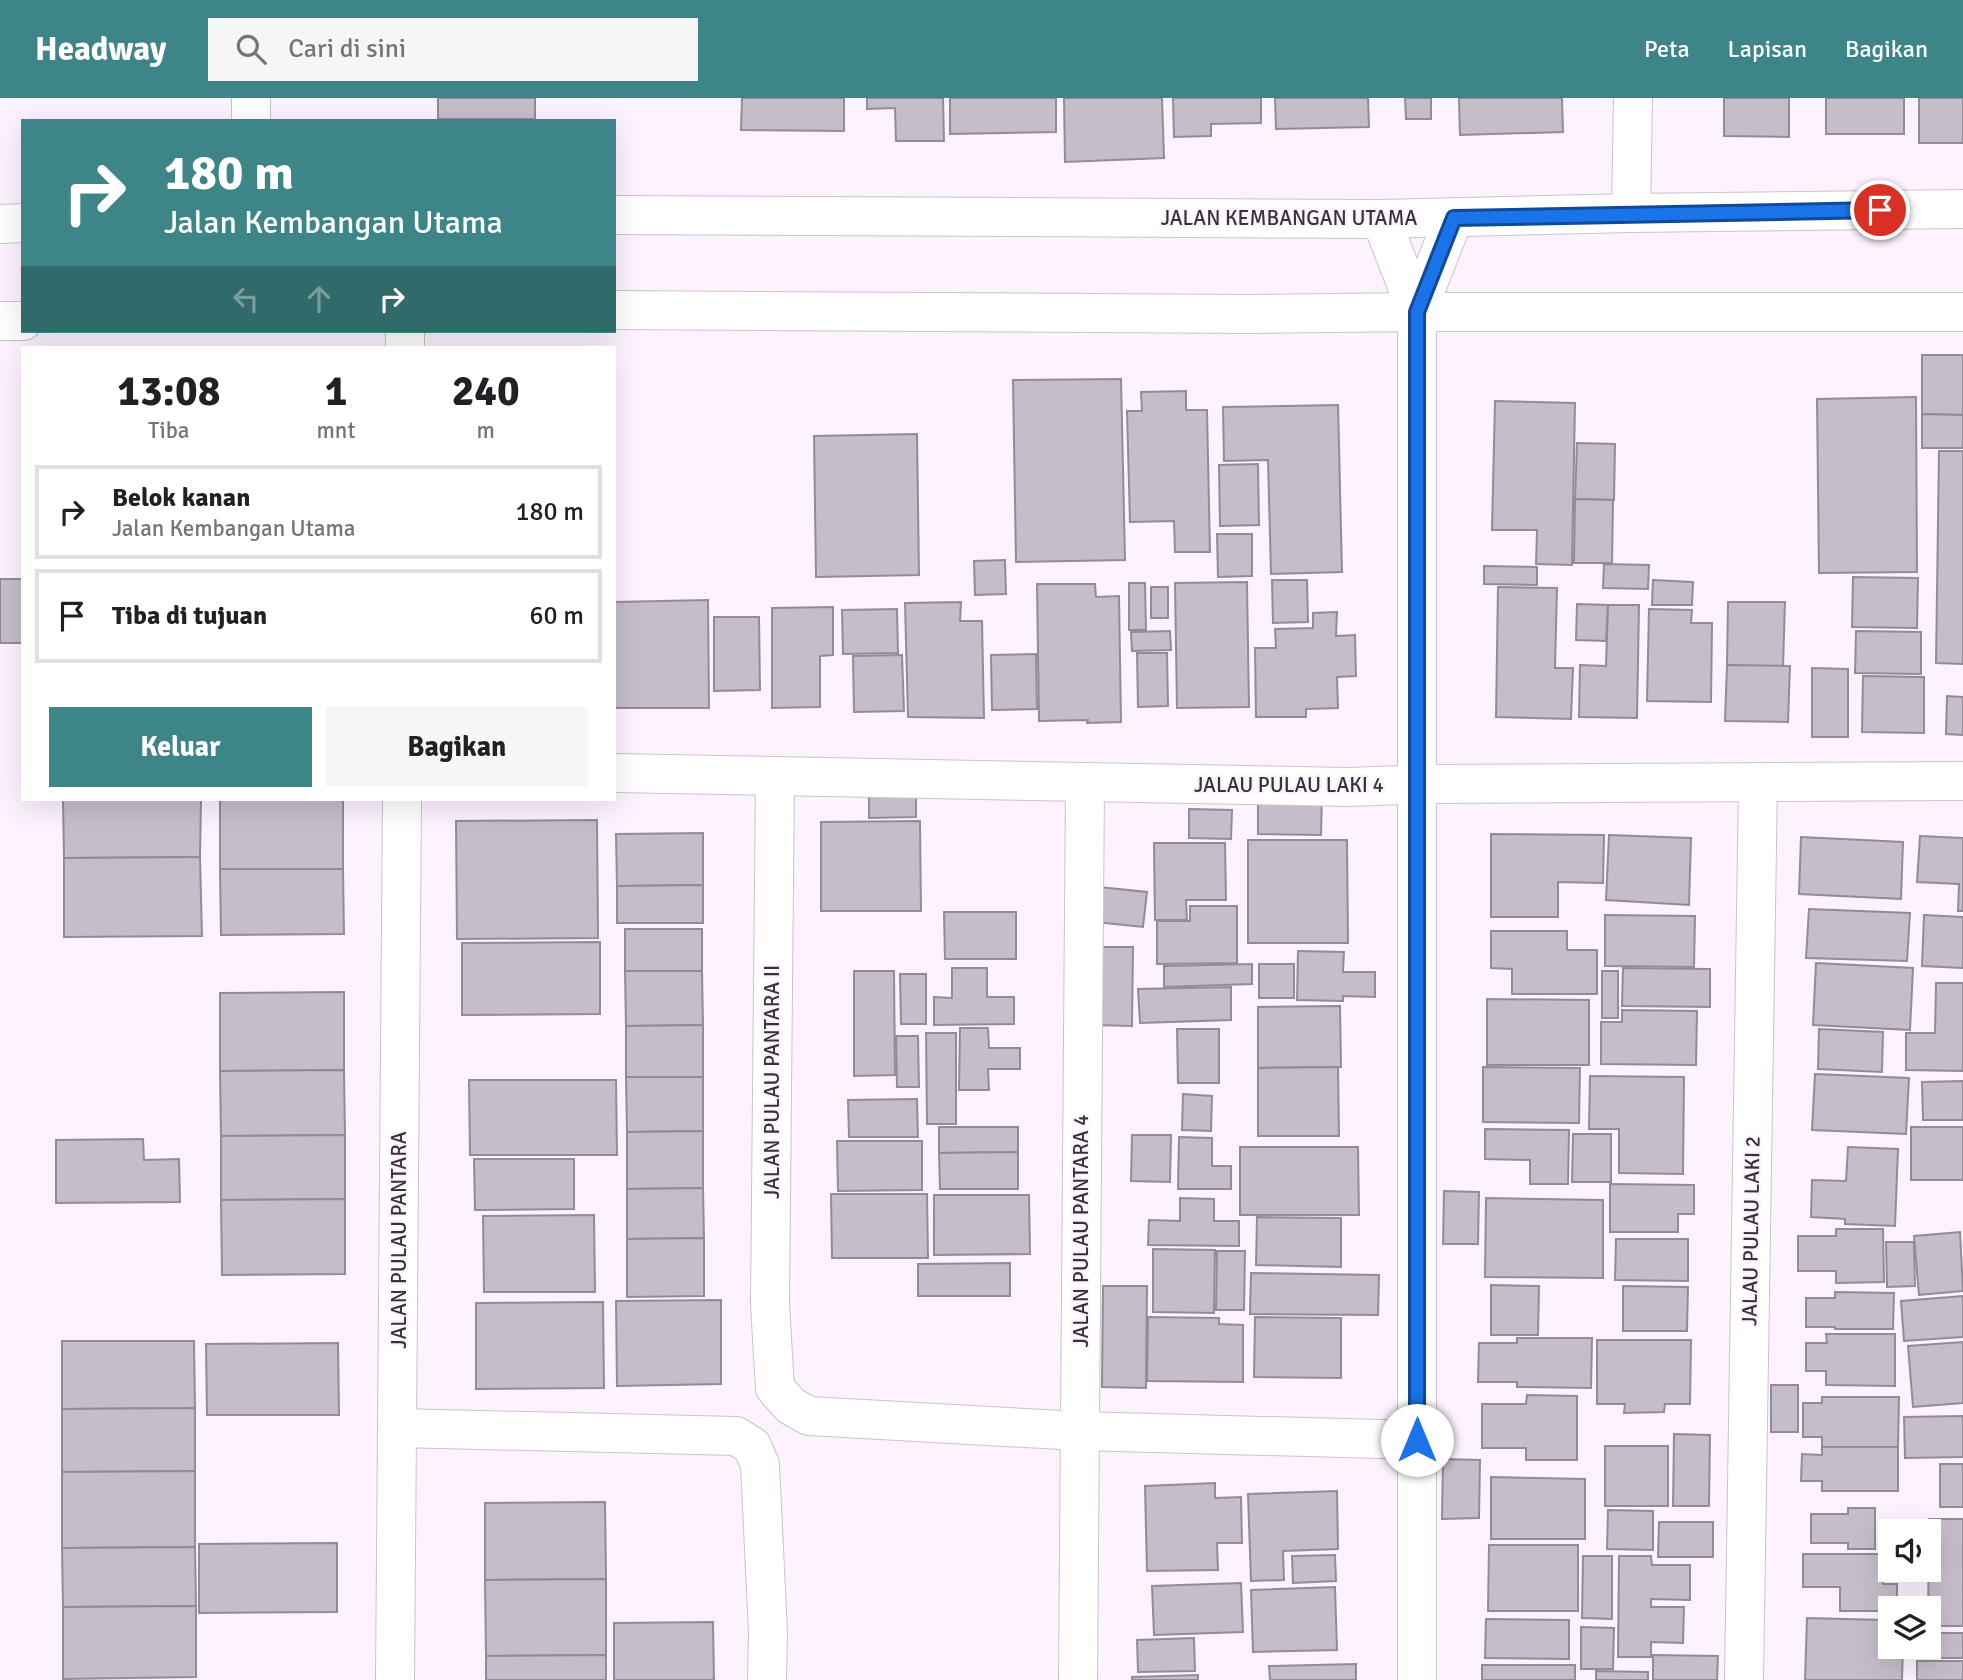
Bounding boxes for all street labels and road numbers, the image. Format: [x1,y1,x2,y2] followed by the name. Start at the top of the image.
[1161,205,1417,231] street label: JALAN KEMBANGAN UTAMA
[1194,772,1384,798] street label: JALAU PULAU LAKI 4
[759,965,785,1199] street label: JALAN PULAU PANTARA II
[1068,1114,1094,1348] street label: JALAN PULAU PANTARA 4
[386,1131,412,1349] street label: JALAN PULAU PANTARA
[1736,1136,1766,1326] street label: JALAU PULAU LAKI 2

